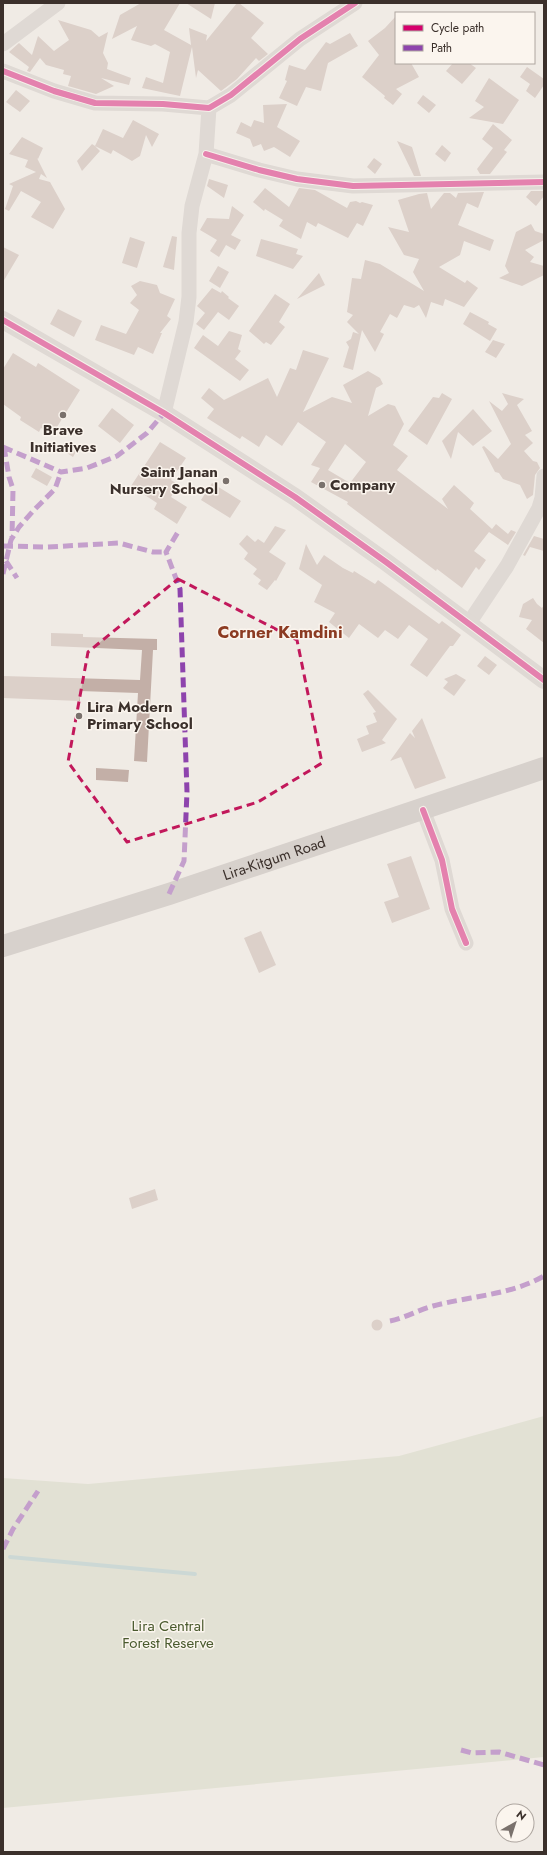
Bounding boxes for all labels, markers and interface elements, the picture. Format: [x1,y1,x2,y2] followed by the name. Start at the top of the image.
[395,12,535,64] legend
[431,19,484,37] text: Cycle path
[431,39,452,57] text: Path
[58,410,68,420] marker: Brave Initiatives
[30,419,96,458] place label: Brave Initiatives
[110,461,218,500] place label: Saint Janan Nursery School
[330,474,396,496] place label: Company
[221,476,231,486] marker: Saint Janan Nursery School
[317,480,327,490] marker: Company
[217,620,343,644] district label: Corner Kamdini
[87,696,193,735] place label: Lira Modern Primary School
[74,711,84,721] marker: Lira Modern Primary School
[220,831,329,886] street label: Lira-Kitgum Road
[122,1615,214,1654] park label: Lira Central Forest Reserve
[495,1803,535,1843] north arrow
[513,1806,530,1824] text: N

